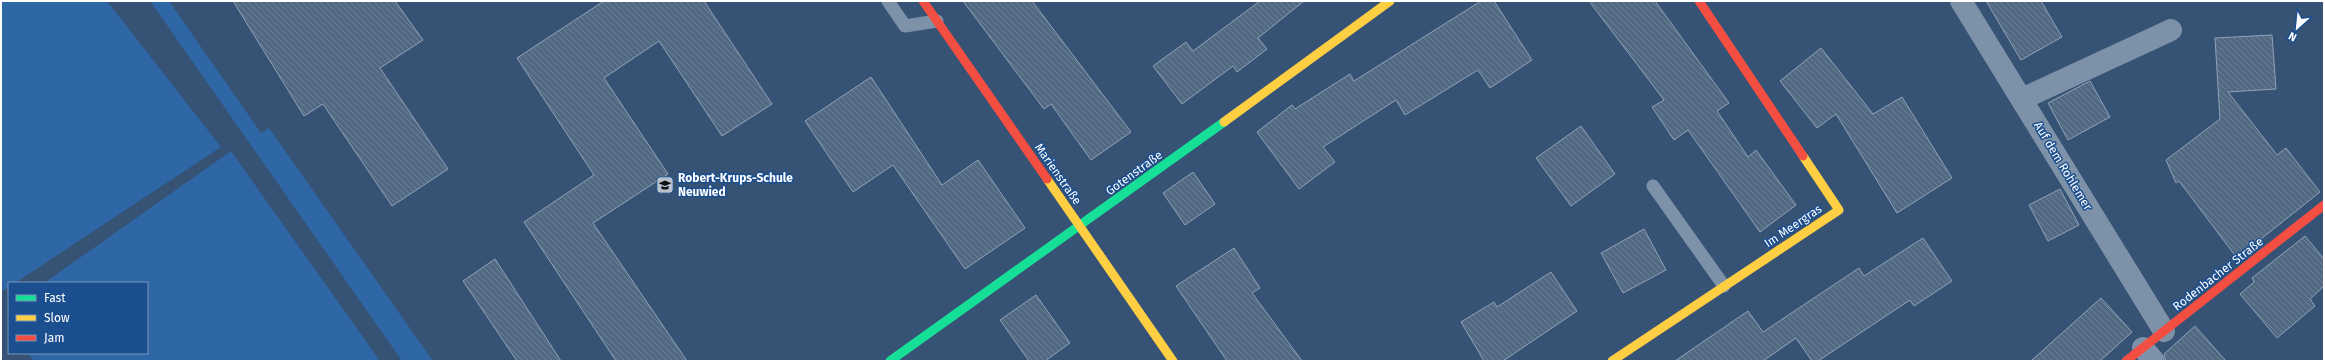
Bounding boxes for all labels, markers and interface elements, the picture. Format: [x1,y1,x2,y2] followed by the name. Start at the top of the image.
[2277,8,2317,48] north arrow
[2286,29,2299,44] text: N
[2031,119,2095,213] street label: Auf dem Rohlemer
[1032,141,1084,207] street label: Marienstraße
[1103,148,1165,198] street label: Gotenstraße
[678,171,793,199] place label: Robert-Krups-Schule Neuwied
[655,175,675,195] school or university icon: Robert-Krups-Schule Neuwied
[1762,201,1825,250] street label: Im Meergras
[2170,234,2266,314] street label: Rodenbacher Straße
[8,282,148,354] legend
[44,291,66,305] text: Fast
[44,311,70,325] text: Slow
[44,331,64,345] text: Jam

